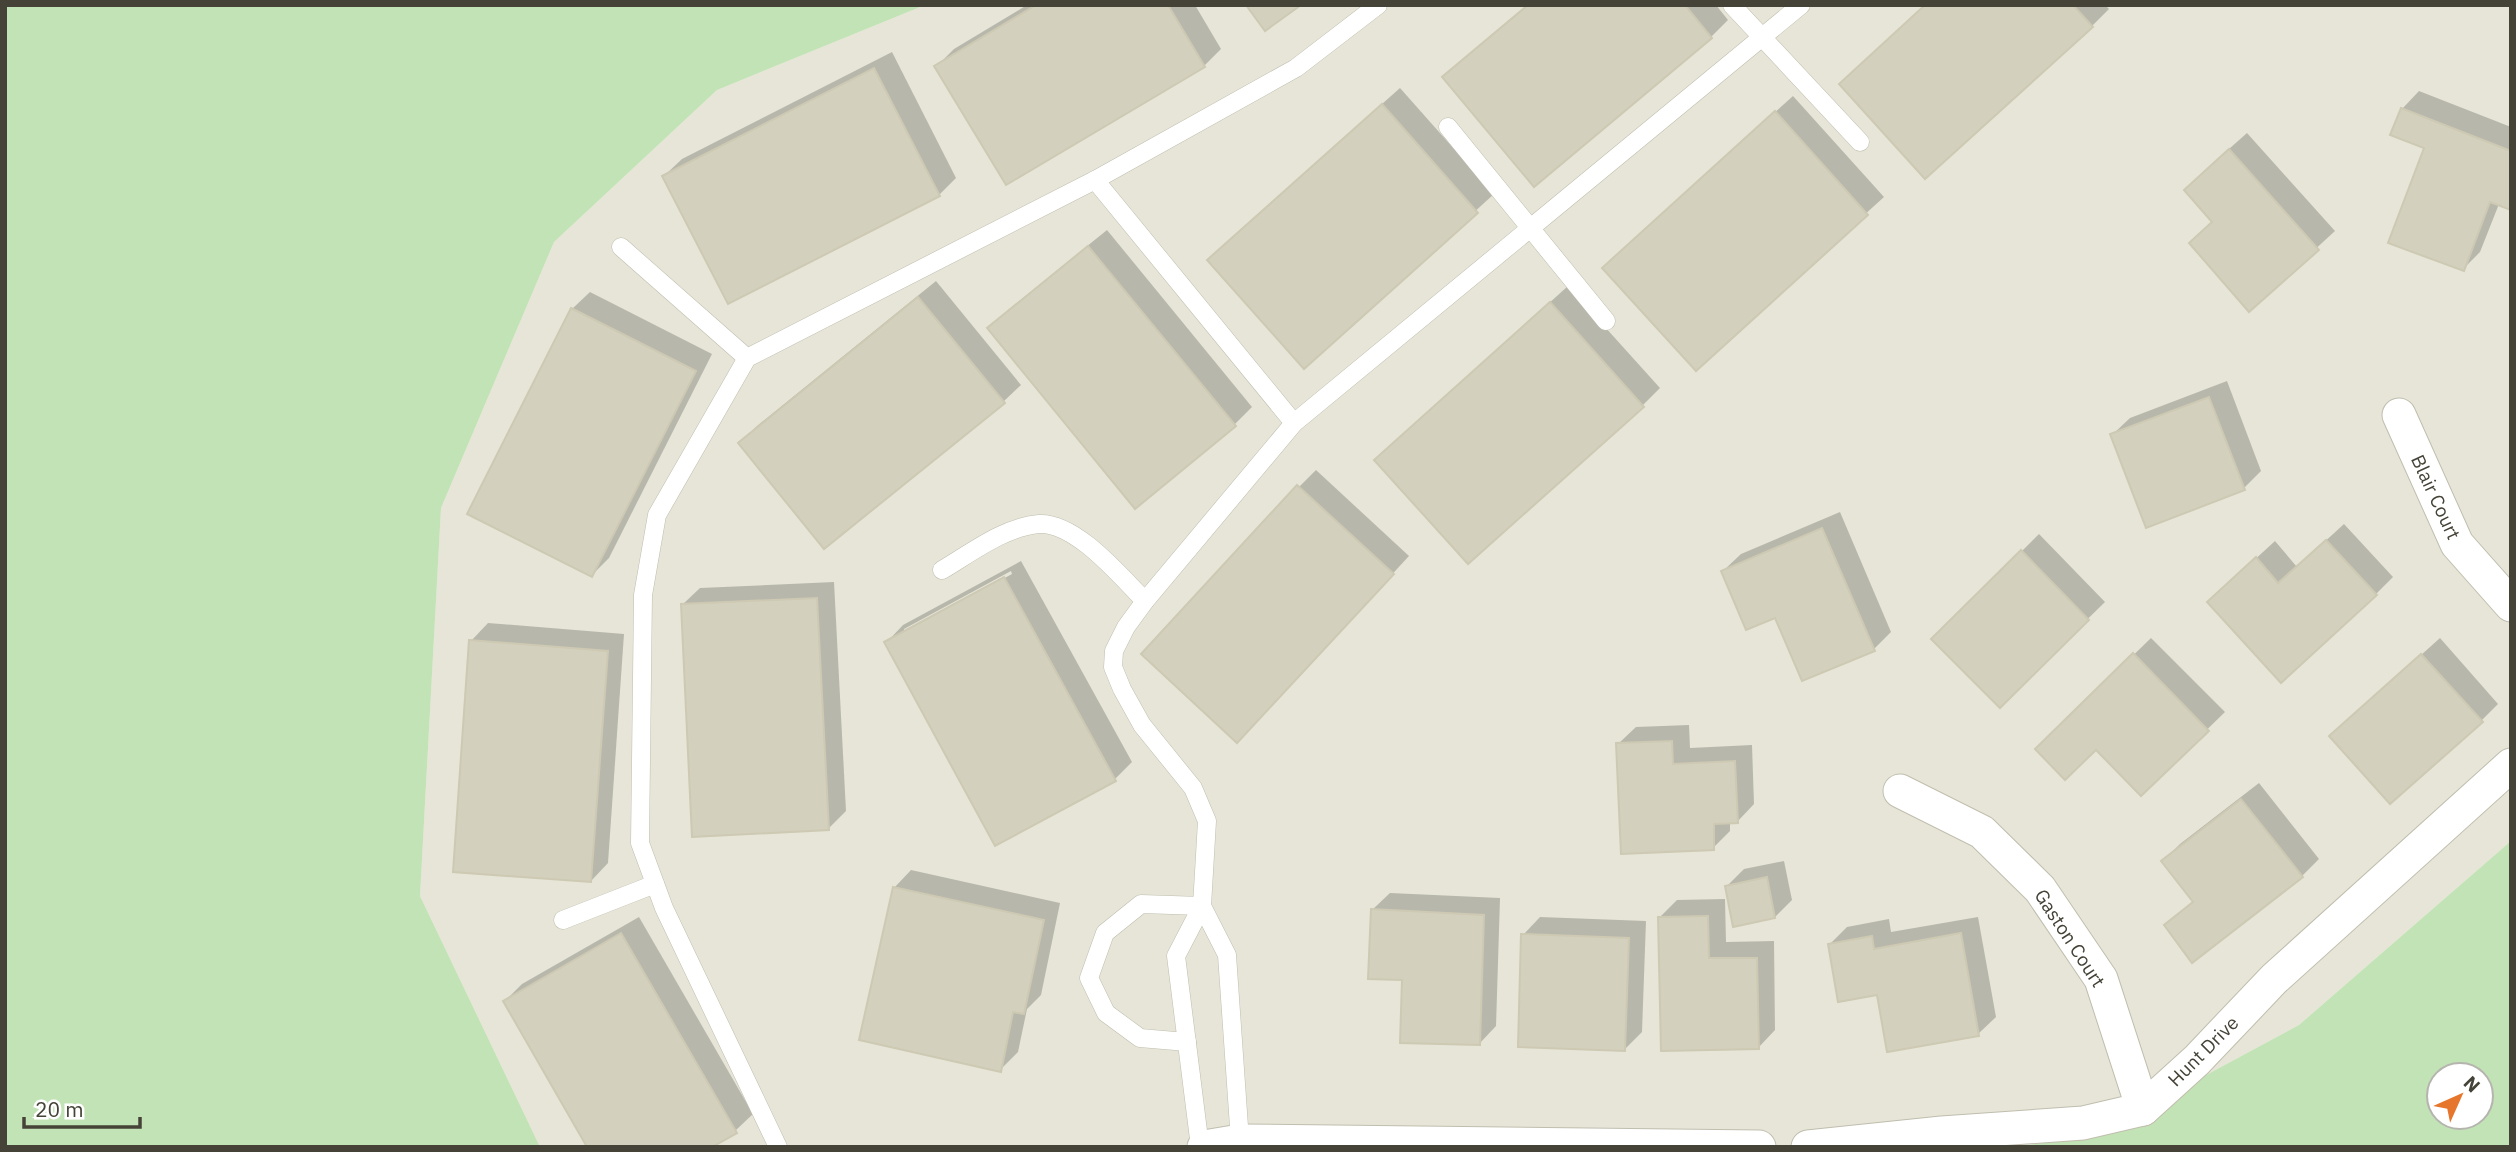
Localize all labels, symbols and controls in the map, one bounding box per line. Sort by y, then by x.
street label: Blair Court [2406,451,2466,543]
street label: Gaston Court [2029,885,2111,991]
street label: Hunt Drive [2163,1011,2243,1091]
north arrow [2425,1061,2495,1131]
text: N [2459,1071,2485,1097]
scale bar [24,1086,140,1130]
text: 20 m [35,1095,84,1123]

